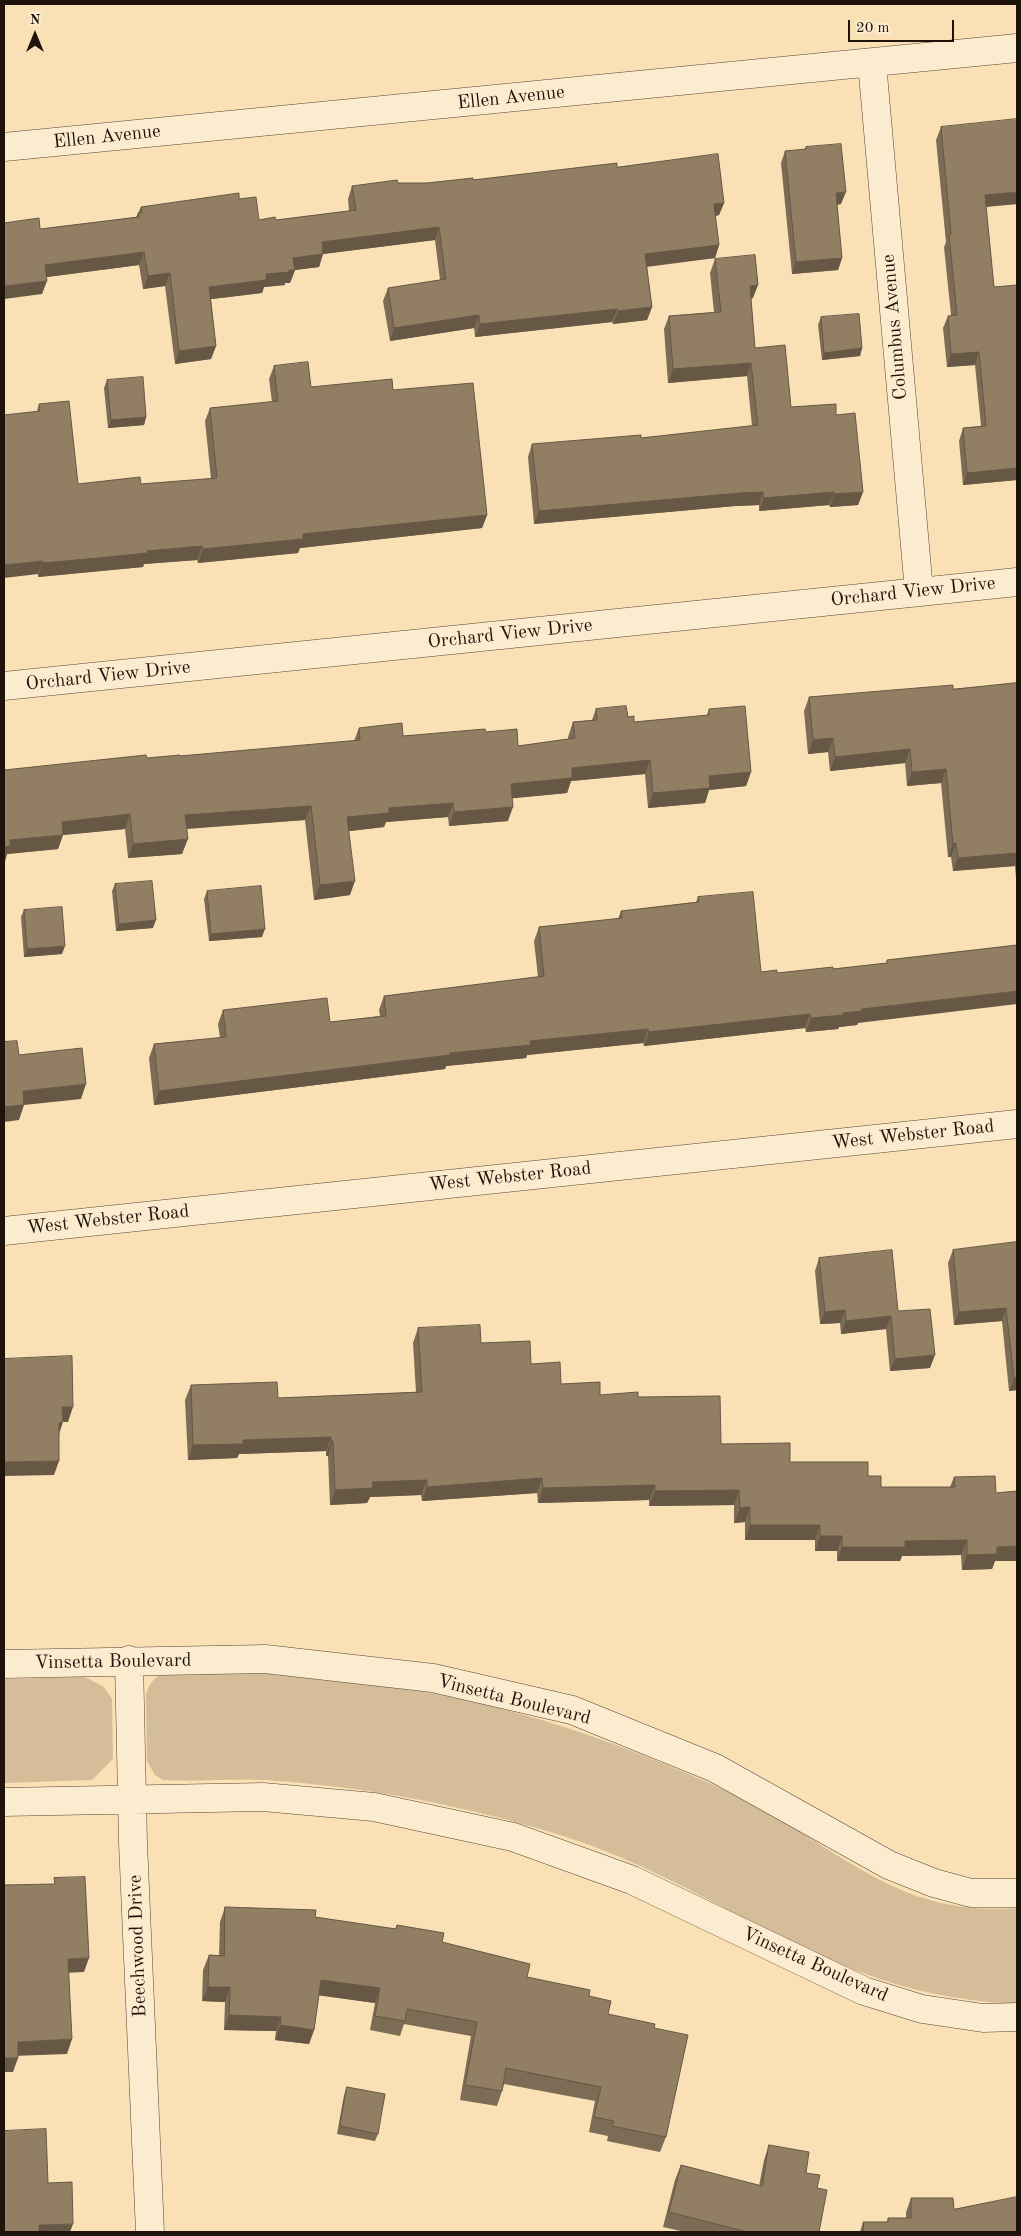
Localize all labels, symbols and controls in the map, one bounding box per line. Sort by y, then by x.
north arrow [10,10,60,60]
scale bar [851,10,957,42]
text: N [30,13,40,27]
text: 20 m [856,21,890,36]
street label: Ellen Avenue [456,81,566,115]
street label: Ellen Avenue [52,120,162,154]
street label: Columbus Avenue [877,253,913,401]
street label: Orchard View Drive [829,572,997,612]
street label: Orchard View Drive [426,614,594,654]
street label: Orchard View Drive [24,656,192,696]
street label: West Webster Road [831,1115,995,1155]
street label: West Webster Road [428,1157,592,1197]
street label: West Webster Road [26,1200,190,1240]
street label: Vinsetta Boulevard [34,1649,192,1675]
street label: Vinsetta Boulevard [435,1670,593,1730]
street label: Beechwood Drive [124,1874,152,2018]
street label: Vinsetta Boulevard [739,1923,891,2007]

